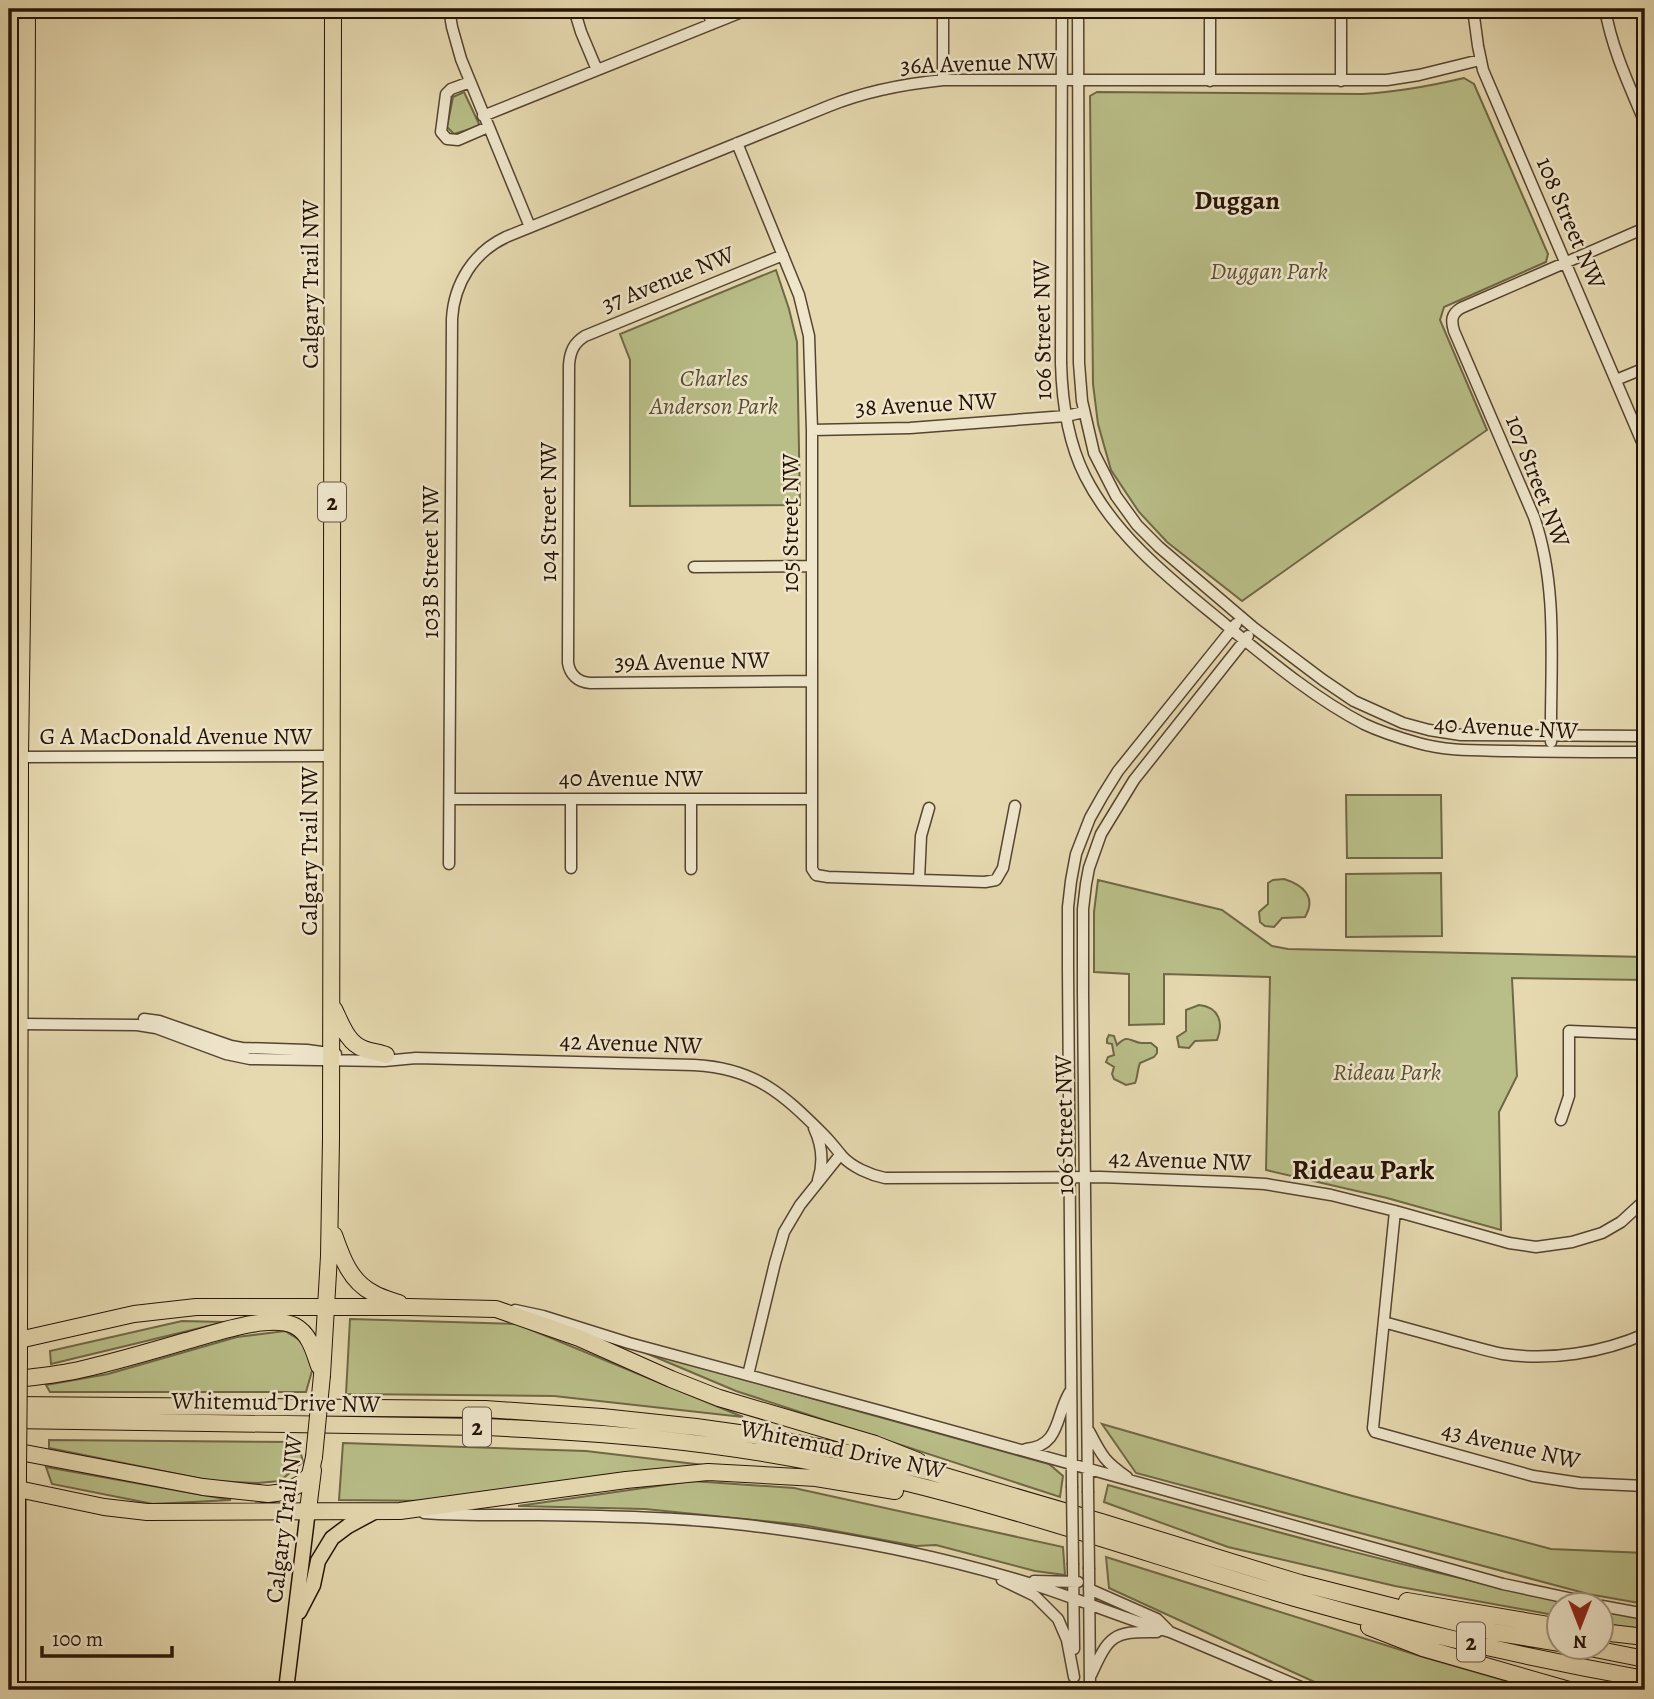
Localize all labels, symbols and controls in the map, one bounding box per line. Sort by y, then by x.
street label: 36A Avenue NW [900,44,1057,82]
street label: 108 Street NW [1529,152,1613,295]
district label: Duggan [1194,183,1280,218]
street label: Calgary Trail NW [294,199,326,369]
street label: 37 Avenue NW [597,238,740,320]
park label: Duggan Park [1210,255,1328,287]
street label: 106 Street NW [1025,259,1059,400]
park label: Charles Anderson Park [648,362,778,422]
street label: 38 Avenue NW [854,384,998,424]
street label: 107 Street NW [1498,410,1578,552]
street label: 104 Street NW [532,441,564,582]
street label: 105 Street NW [774,453,806,593]
road number: 2 [318,482,346,522]
street label: 103B Street NW [414,485,446,639]
street label: 39A Avenue NW [614,644,771,678]
street label: 40 Avenue NW [1433,707,1580,747]
street label: G A MacDonald Avenue NW [40,720,313,752]
street label: 40 Avenue NW [559,762,704,794]
street label: Calgary Trail NW [293,766,325,936]
street label: 42 Avenue NW [559,1025,704,1062]
street label: 106 Street NW [1047,1054,1081,1195]
park label: Rideau Park [1333,1056,1441,1088]
street label: 42 Avenue NW [1108,1142,1253,1179]
district label: Rideau Park [1292,1151,1435,1189]
street label: Whitemud Drive NW [170,1384,382,1420]
road number: 2 [463,1408,491,1446]
street label: Whitemud Drive NW [736,1411,949,1487]
street label: 43 Avenue NW [1438,1413,1584,1477]
street label: Calgary Trail NW [258,1432,310,1605]
north arrow [1546,1590,1616,1660]
scale bar [42,1615,172,1659]
road number: 2 [1457,1623,1485,1662]
text: 100 m [52,1625,103,1653]
text: N [1573,1629,1587,1655]

